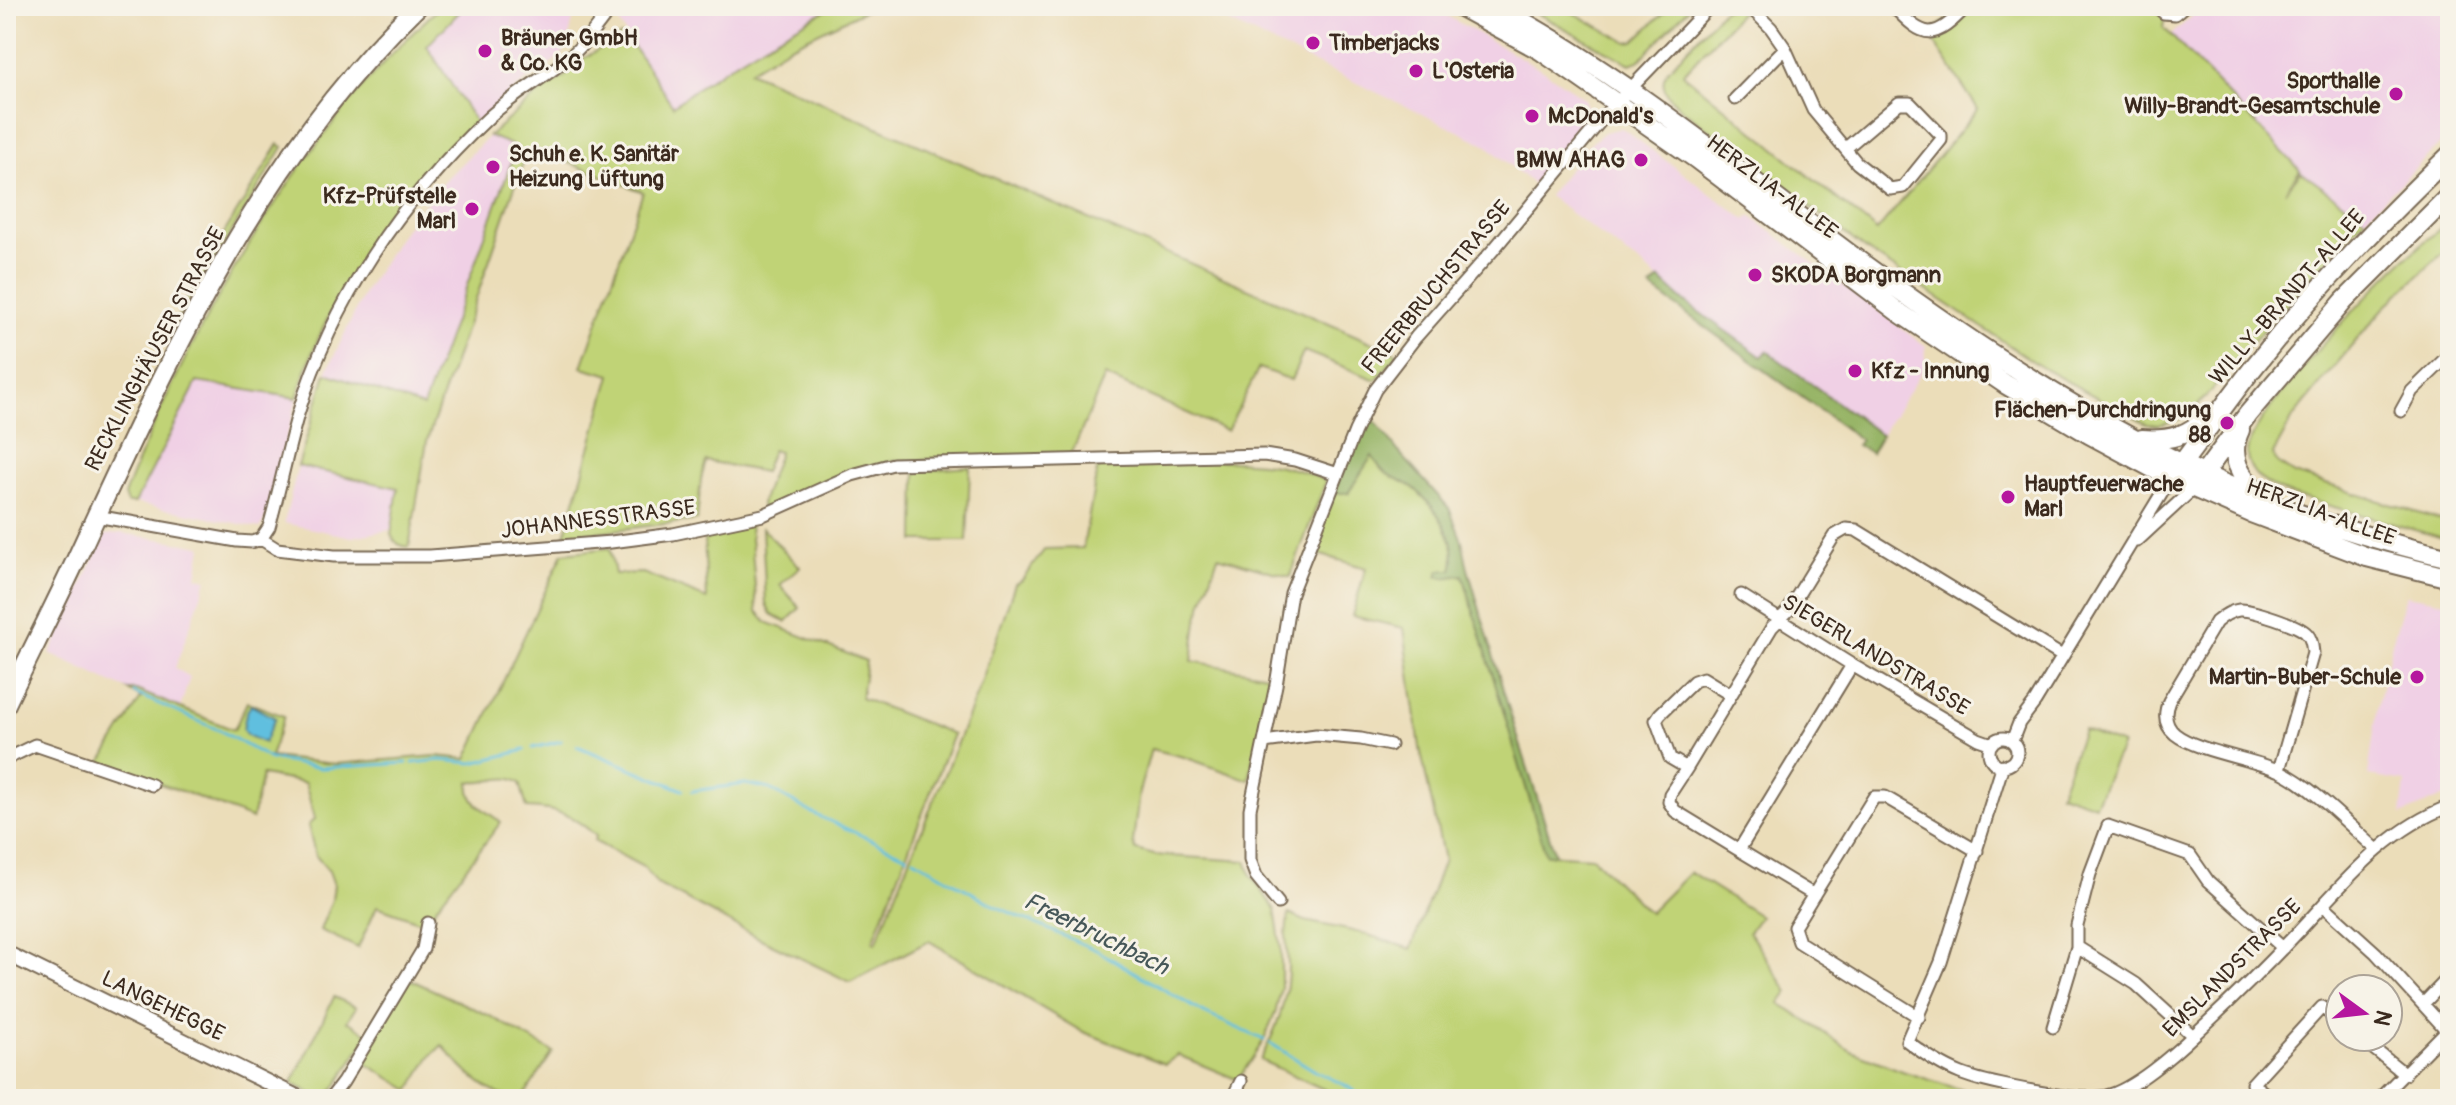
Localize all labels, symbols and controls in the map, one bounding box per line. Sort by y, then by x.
place label: Bräuner GmbH & Co. KG [501,24,638,77]
place label: Timberjacks [1328,29,1439,57]
marker: Timberjacks [1304,34,1322,52]
marker: Bräuner GmbH & Co. KG [476,42,494,60]
place label: L'Osteria [1432,57,1514,85]
marker: L'Osteria [1407,62,1425,80]
place label: Sporthalle Willy-Brandt-Gesamtschule [2124,67,2381,120]
marker: Sporthalle Willy-Brandt-Gesamtschule [2387,85,2405,103]
place label: McDonald's [1548,102,1653,130]
marker: McDonald's [1523,107,1541,125]
street label: HERZLIA-ALLEE [1701,128,1843,246]
place label: Schuh e. K. Sanitär Heizung Lüftung [509,140,680,193]
place label: BMW AHAG [1516,146,1625,174]
marker: BMW AHAG [1632,151,1650,169]
marker: Schuh e. K. Sanitär Heizung Lüftung [484,158,502,176]
place label: Kfz-Prüfstelle Marl [323,182,457,235]
street label: FREERBRUCHSTRASSE [1355,195,1517,379]
marker: Kfz-Prüfstelle Marl [463,200,481,218]
street label: WILLY-BRANDT-ALLEE [2203,203,2371,391]
street label: RECKLINGHÄUSER STRASSE [79,222,231,476]
place label: SKODA Borgmann [1771,261,1941,289]
marker: SKODA Borgmann [1746,266,1764,284]
place label: Kfz - Innung [1871,357,1989,385]
marker: Kfz - Innung [1846,362,1864,380]
place label: Flächen-Durchdringung 88 [1994,396,2211,449]
marker: Flächen-Durchdringung 88 [2218,414,2236,432]
place label: Hauptfeuerwache Marl [2024,470,2185,523]
street label: HERZLIA-ALLEE [2242,472,2400,552]
marker: Hauptfeuerwache Marl [1999,488,2017,506]
street label: JOHANNESSTRASSE [499,493,697,545]
street label: SIEGERLANDSTRASSE [1777,588,1975,722]
place label: Martin-Buber-Schule [2209,663,2402,691]
marker: Martin-Buber-Schule [2408,668,2426,686]
water label: Freerbruchbach [1019,887,1174,982]
street label: EMSLANDSTRASSE [2157,893,2307,1043]
street label: LANGEHEGGE [97,964,229,1048]
north arrow [2324,973,2404,1053]
text: N [2367,1007,2398,1029]

